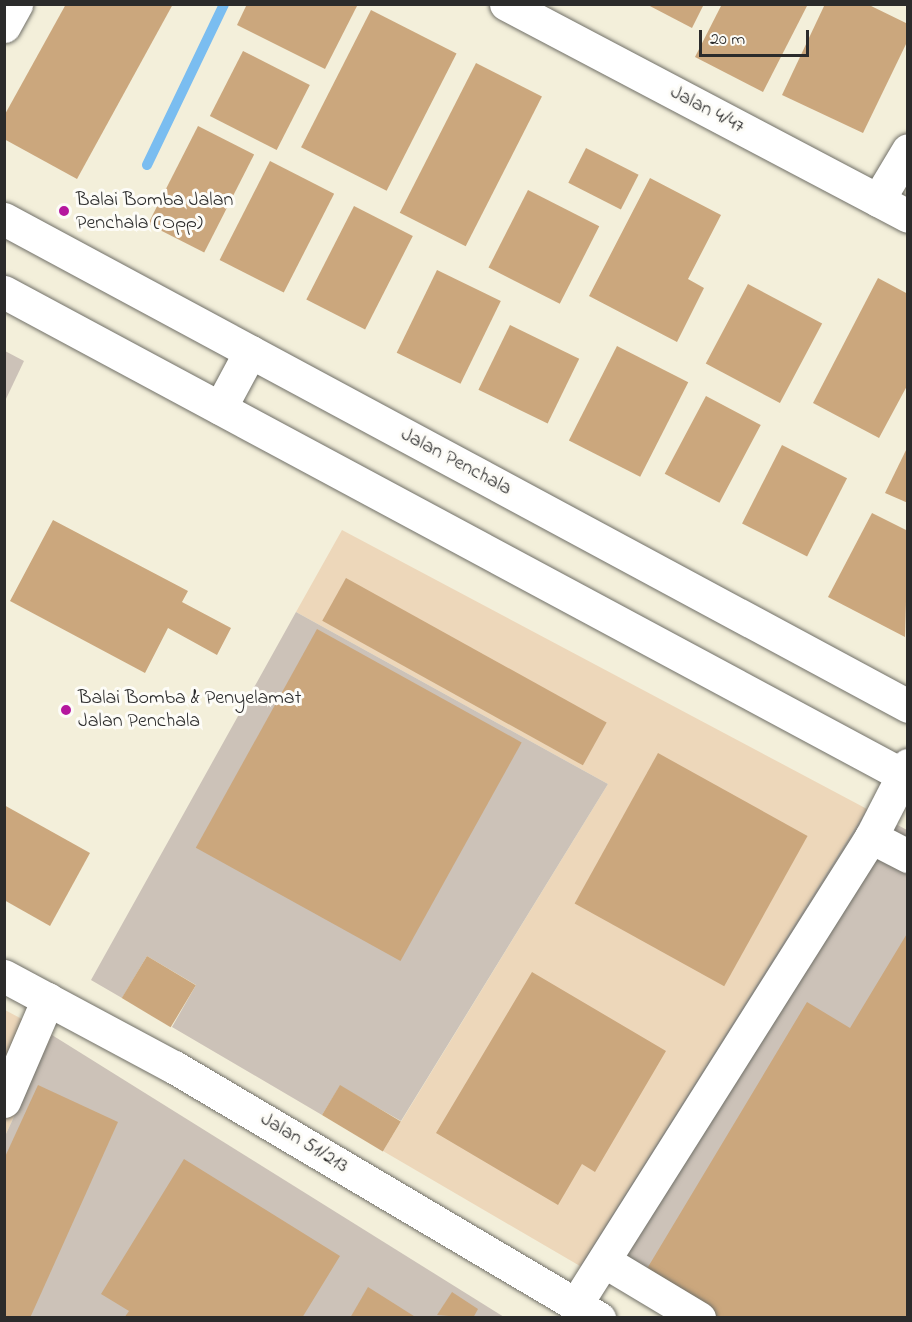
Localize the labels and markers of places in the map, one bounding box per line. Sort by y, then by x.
place label: Balai Bomba Jalan Penchala (Opp) [76,188,233,235]
marker: Balai Bomba Jalan Penchala (Opp) [57,204,71,218]
place label: Balai Bomba & Penyelamat Jalan Penchala [78,686,301,733]
marker: Balai Bomba & Penyelamat Jalan Penchala [59,703,73,717]

